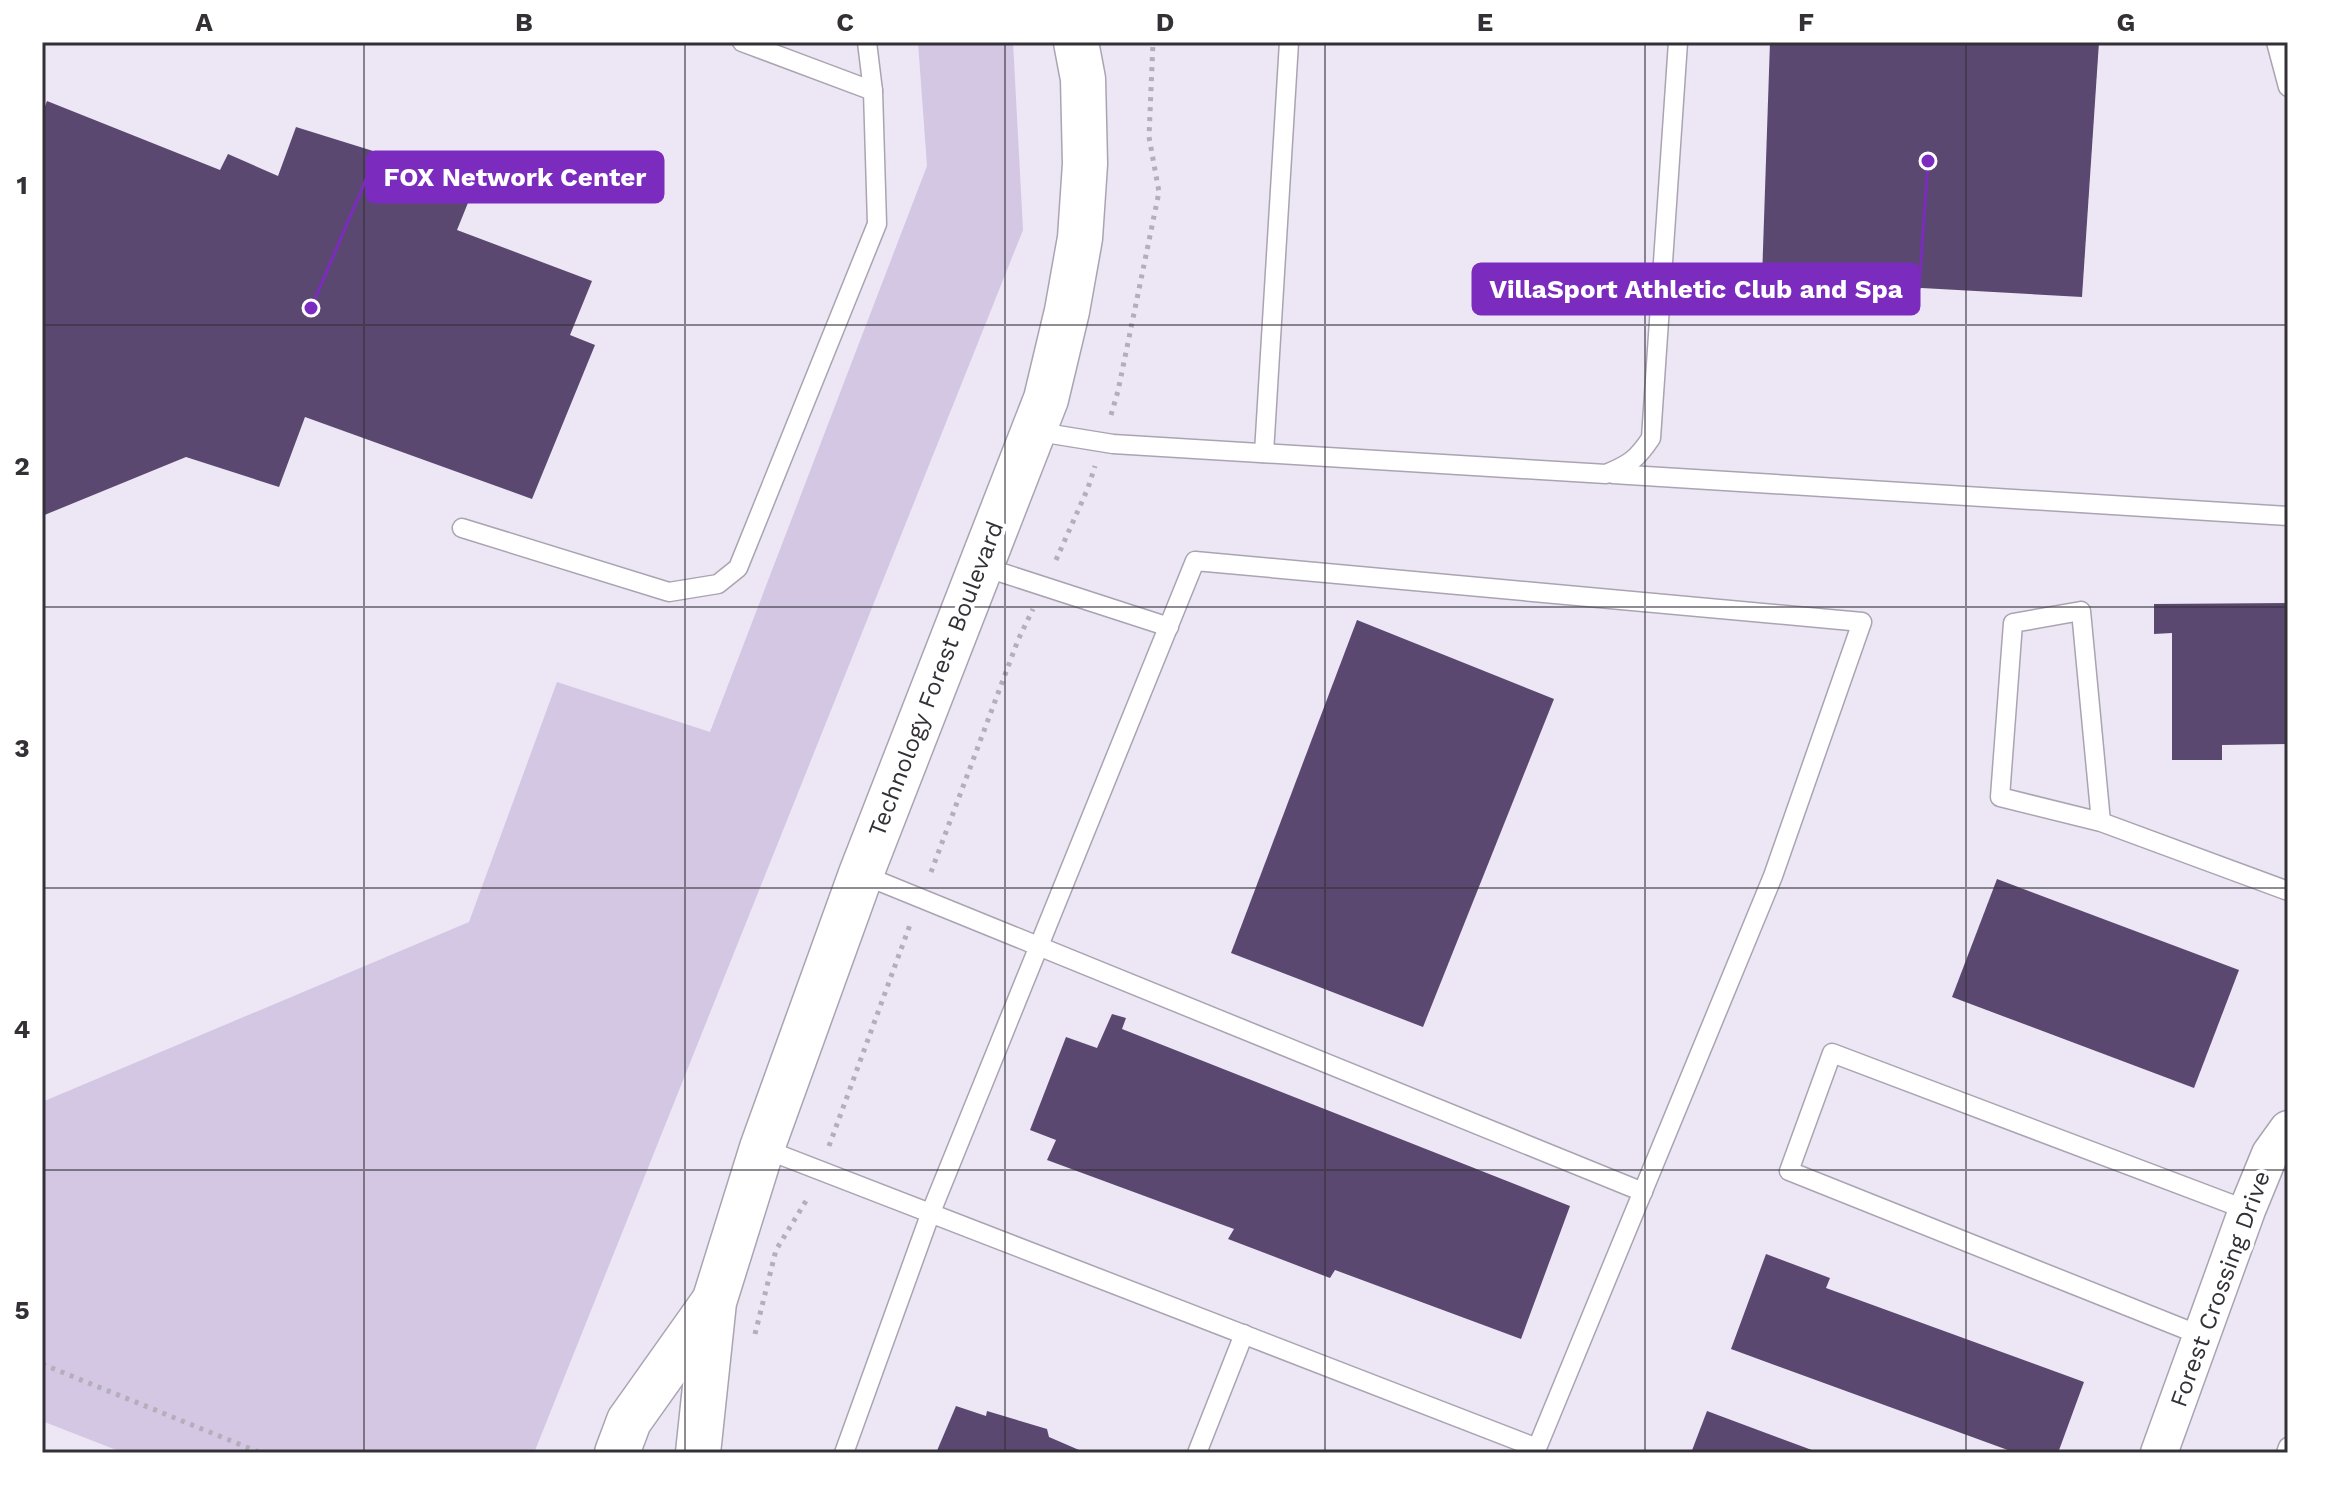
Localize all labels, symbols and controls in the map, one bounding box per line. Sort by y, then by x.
text: A [195,7,213,37]
text: B [515,7,533,37]
text: C [836,7,854,37]
text: D [1156,7,1174,37]
text: E [1477,7,1493,37]
text: F [1798,7,1814,37]
text: G [2117,7,2135,37]
callout: FOX Network Center [367,152,663,202]
text: FOX Network Center [383,162,647,192]
text: 1 [16,170,28,200]
callout: VillaSport Athletic Club and Spa [1473,264,1919,314]
text: VillaSport Athletic Club and Spa [1489,274,1903,304]
text: 2 [14,451,30,481]
street label: Technology Forest Boulevard [863,517,1009,841]
text: 3 [14,733,30,763]
text: 4 [14,1014,31,1044]
street label: Forest Crossing Drive [2164,1167,2276,1411]
text: 5 [14,1295,30,1325]

